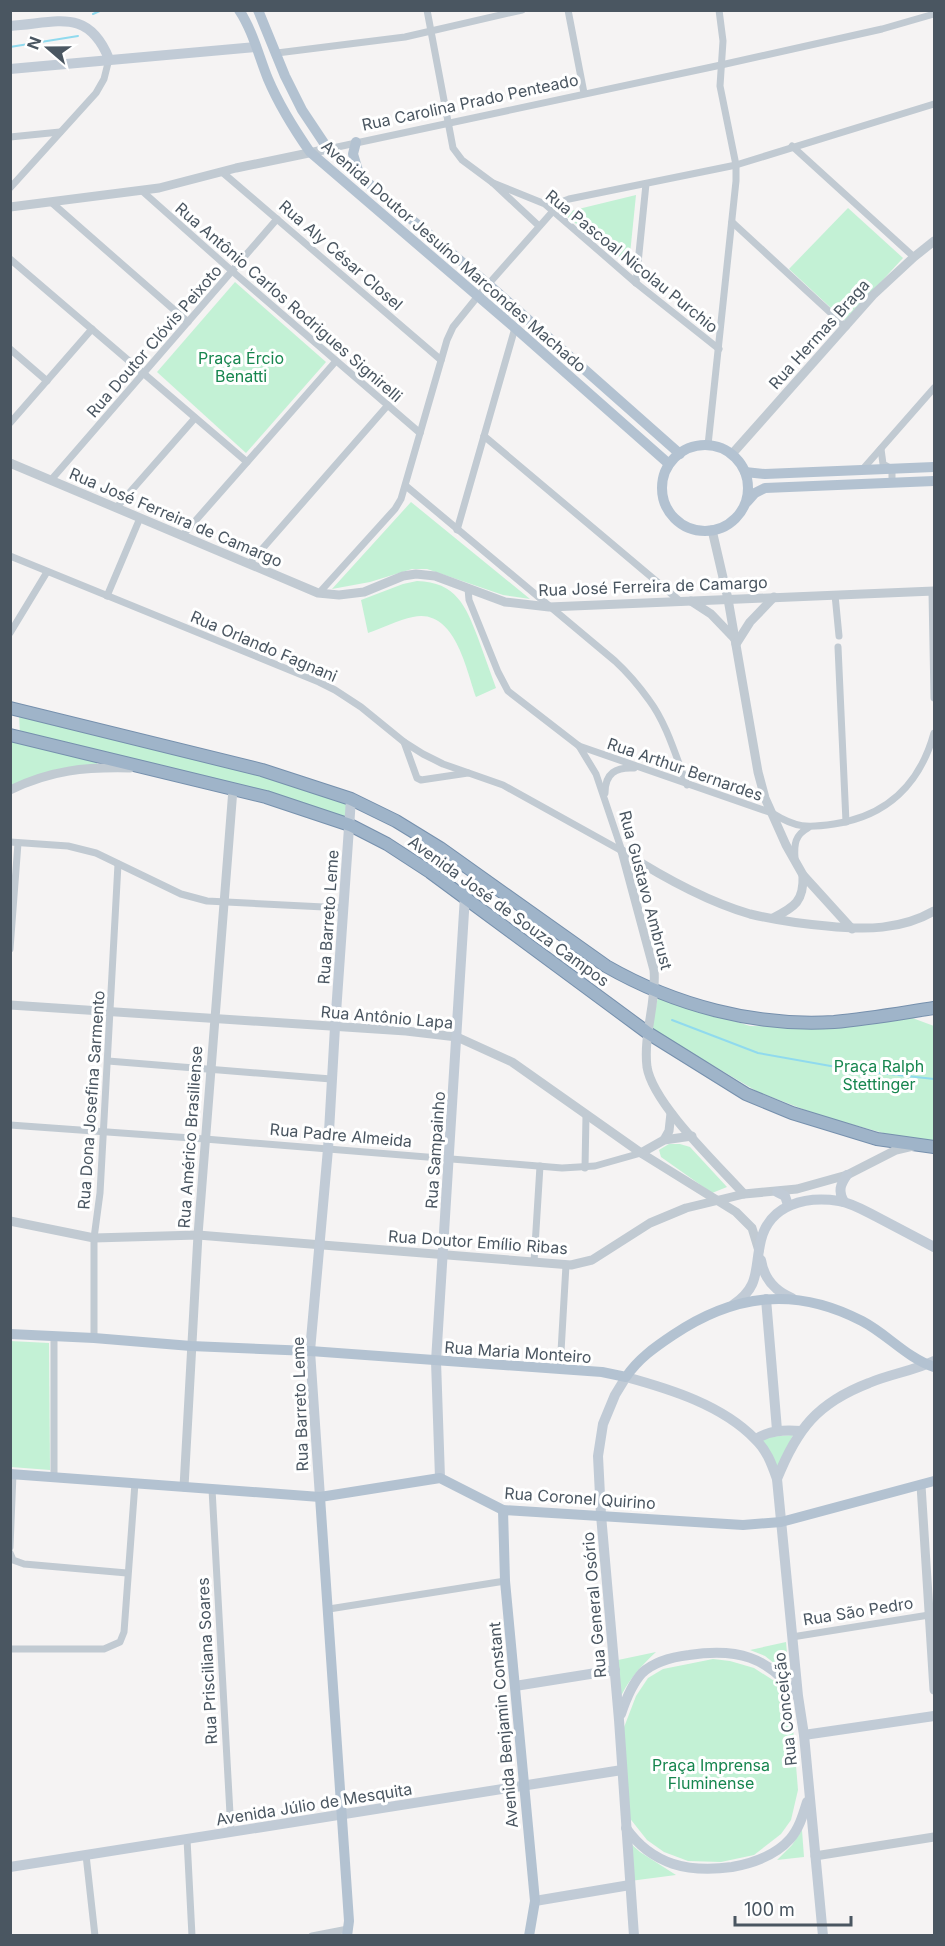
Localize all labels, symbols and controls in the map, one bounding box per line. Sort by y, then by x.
north arrow [18,18,78,78]
text: N [22,34,45,52]
street label: Rua Carolina Prado Penteado [360,69,580,135]
street label: Avenida Doutor Jesuíno Marcondes Machado [318,136,590,376]
street label: Rua Pascoal Nicolau Purchio [542,185,722,337]
street label: Rua Aly César Closel [275,196,407,314]
street label: Rua Antônio Carlos Rodrigues Signirelli [171,198,407,406]
street label: Rua Doutor Clóvis Peixoto [82,261,226,421]
street label: Rua Hermas Braga [764,275,874,393]
park label: Praça Ércio Benatti [198,348,284,386]
street label: Rua José Ferreira de Camargo [66,463,286,571]
street label: Rua José Ferreira de Camargo [538,572,768,600]
street label: Rua Orlando Fagnani [188,606,340,686]
street label: Rua Arthur Bernardes [605,733,765,805]
street label: Rua Gustavo Ambrust [615,808,677,972]
street label: Avenida José de Souza Campos [405,831,613,991]
street label: Rua Barreto Leme [313,849,343,985]
street label: Rua Dona Josefina Sarmento [73,990,109,1210]
street label: Rua Antônio Lapa [320,1001,454,1033]
street label: Rua Américo Brasiliense [174,1045,206,1229]
park label: Praça Ralph Stettinger [834,1056,924,1094]
street label: Rua Sampainho [421,1091,449,1209]
street label: Rua Padre Almeida [269,1119,413,1151]
street label: Rua Doutor Emílio Ribas [388,1226,568,1258]
street label: Rua Barreto Leme [288,1336,312,1472]
street label: Rua Maria Monteiro [444,1337,592,1367]
street label: Rua Coronel Quirino [504,1483,656,1513]
street label: Rua General Osório [578,1531,610,1679]
street label: Rua Prisciliana Soares [193,1577,221,1745]
street label: Rua São Pedro [802,1592,914,1630]
street label: Avenida Benjamin Constant [484,1621,522,1829]
street label: Rua Conceição [769,1651,801,1767]
park label: Praça Imprensa Fluminense [652,1755,770,1793]
street label: Avenida Júlio de Mesquita [215,1779,413,1829]
scale bar [735,1889,850,1927]
text: 100 m [744,1899,795,1920]

